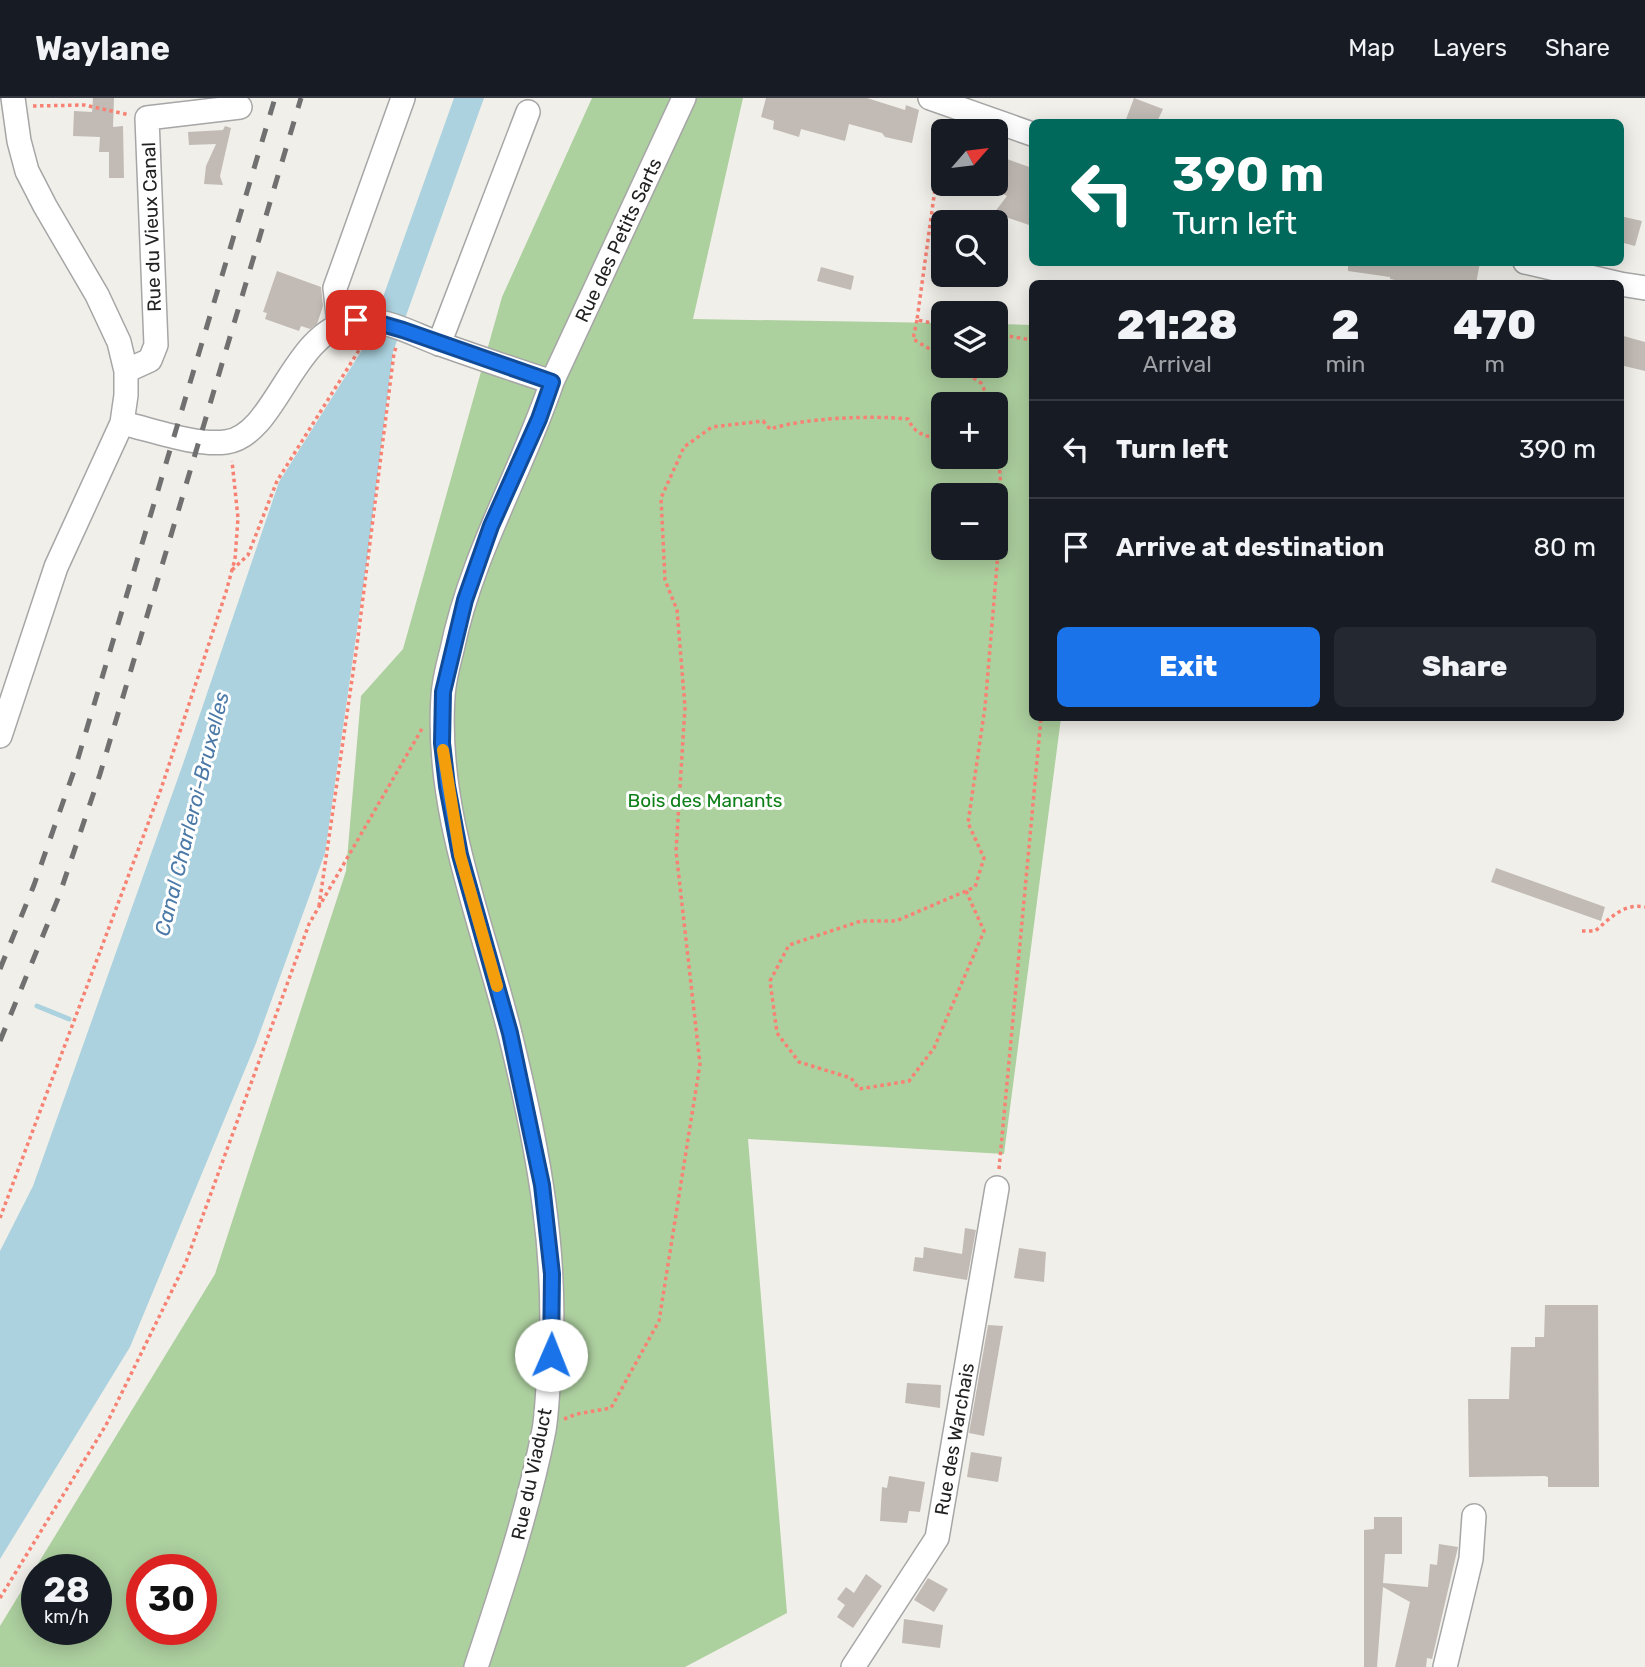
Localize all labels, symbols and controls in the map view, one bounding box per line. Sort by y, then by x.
text: Waylane [35,29,170,68]
text: Map [1348,34,1395,62]
text: Layers [1433,34,1507,62]
text: Share [1545,34,1610,62]
north arrow [931,119,1008,196]
map controls [931,119,1008,560]
street label: Rue du Vieux Canal [137,142,166,312]
text: 390 m [1172,145,1324,203]
icon: left [1057,147,1148,238]
street label: Rue des Petits Sarts [570,154,667,326]
text: Turn left [1172,204,1297,242]
button: search [931,210,1008,287]
pin [326,290,386,350]
text: 21:28 [1117,300,1238,350]
text: 2 [1331,300,1360,350]
text: 470 [1453,300,1536,350]
icon: arrive [337,301,375,339]
button: layers [931,301,1008,378]
text: Arrival [1143,350,1212,378]
text: min [1325,350,1365,378]
text: m [1484,350,1505,378]
button: + [931,392,1008,469]
icon: left [1057,430,1095,468]
text: Turn left [1116,434,1228,465]
text: 390 m [1519,434,1596,465]
button: − [931,483,1008,560]
icon: arrive [1057,528,1095,566]
text: Arrive at destination [1116,532,1384,563]
text: 80 m [1533,532,1596,563]
button: Exit [1057,627,1320,707]
button: Share [1334,627,1596,707]
water label: Canal Charleroi-Bruxelles [149,689,234,939]
park label: Bois des Manants [628,789,782,812]
position arrow [514,1318,588,1392]
street label: Rue des Warchais [930,1361,979,1517]
street label: Rue du Viaduct [506,1406,557,1542]
speed limit sign: 30 [126,1554,217,1645]
text: 28 [43,1569,90,1611]
text: km/h [44,1606,89,1628]

